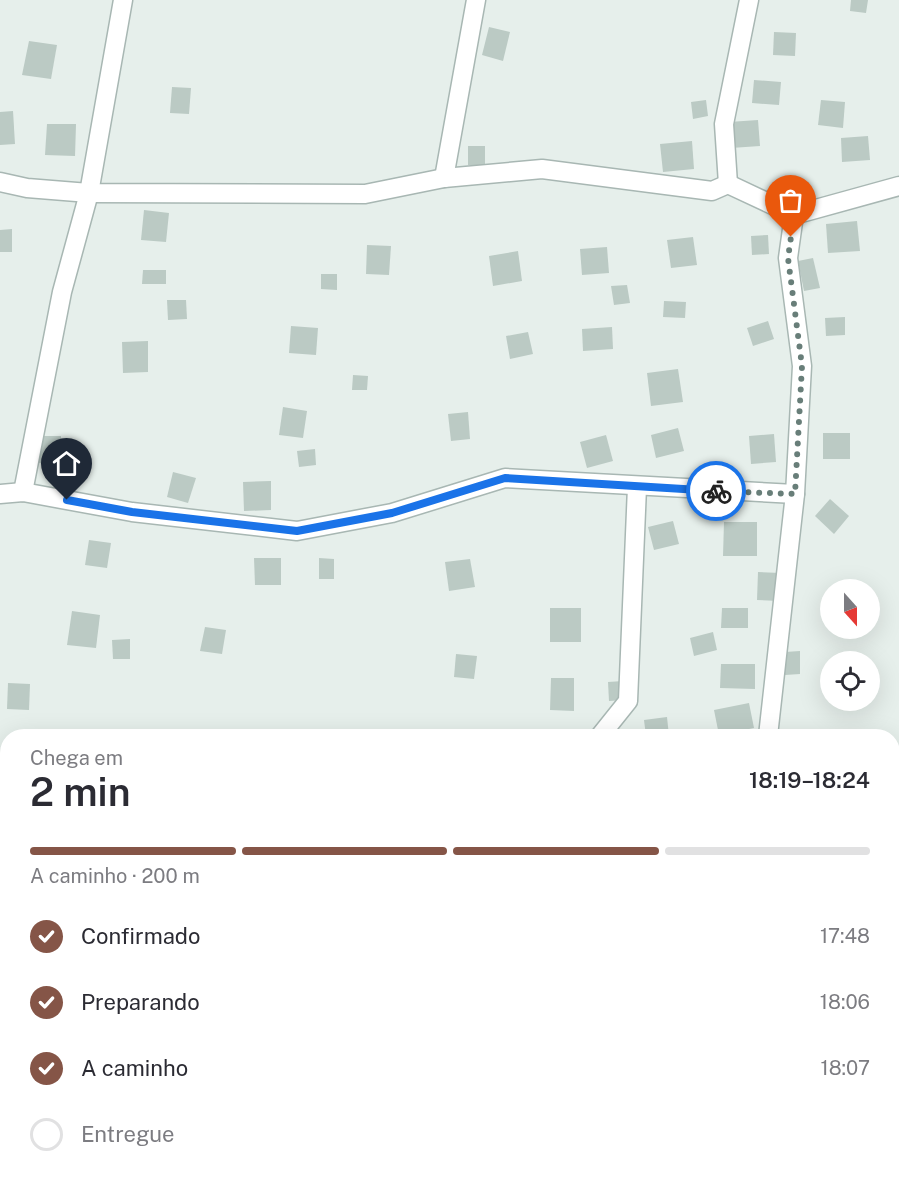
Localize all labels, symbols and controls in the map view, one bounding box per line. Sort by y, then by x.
pin [765,175,816,237]
icon: bag [774,184,807,217]
pin [41,438,92,500]
icon: home [50,447,83,480]
courier [686,461,746,521]
icon: bike [700,475,733,508]
north arrow [820,579,880,639]
map controls [820,579,880,711]
button: locate [820,651,880,711]
text: Chega em [30,746,123,770]
text: 18:19–18:24 [749,767,870,793]
text: 2 min [30,769,131,815]
text: A caminho · 200 m [30,864,200,888]
icon: check [30,920,63,953]
text: Confirmado [81,923,200,949]
text: 17:48 [820,924,870,948]
icon: check [30,986,63,1019]
text: Preparando [81,989,200,1015]
text: 18:06 [820,990,870,1014]
icon: check [30,1052,63,1085]
text: A caminho [81,1055,188,1081]
text: 18:07 [821,1056,870,1080]
text: Entregue [81,1121,175,1147]

